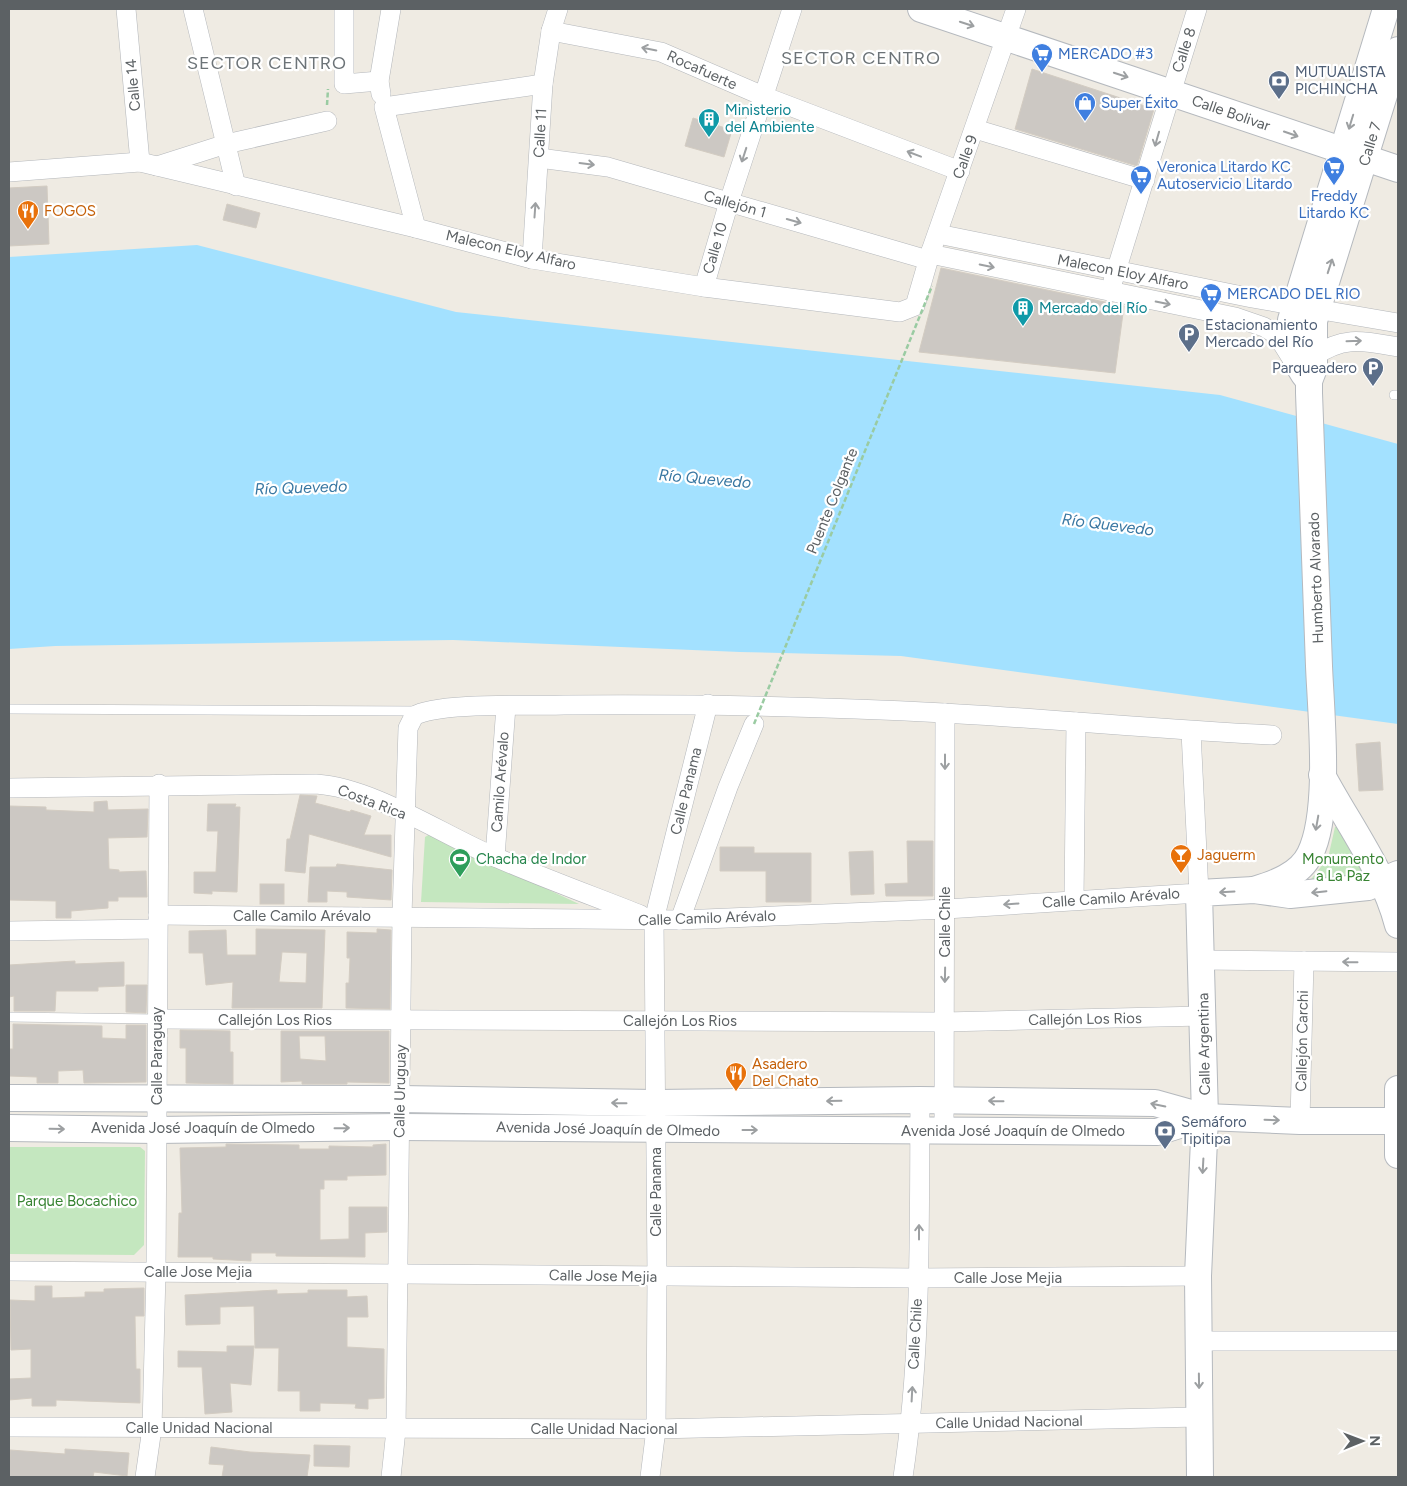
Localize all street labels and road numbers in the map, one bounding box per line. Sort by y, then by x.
street label: Calle 8 [1168,25,1200,75]
street label: Rocafuerte [664,47,740,93]
street label: Calle 14 [122,58,144,112]
street label: Calle Bolivar [1189,91,1273,135]
street label: Calle 11 [530,108,550,158]
street label: Calle 7 [1355,120,1385,168]
street label: Calle 9 [949,133,981,181]
street label: Callejón 1 [702,186,768,222]
street label: Calle 10 [699,220,731,276]
street label: Malecon Eloy Alfaro [444,226,578,274]
street label: Malecon Eloy Alfaro [1056,250,1190,294]
street label: Puente Colgante [803,445,861,557]
street label: Humberto Alvarado [1305,512,1327,644]
street label: Camilo Arévalo [488,731,513,833]
street label: Calle Panama [666,745,706,837]
street label: Costa Rica [335,781,409,823]
street label: Calle Camilo Arévalo [1042,884,1181,912]
street label: Calle Chile [936,886,954,958]
street label: Calle Camilo Arévalo [233,907,371,925]
street label: Calle Camilo Arévalo [638,907,777,929]
street label: Callejón Carchi [1292,990,1312,1092]
street label: Calle Argentina [1194,992,1214,1096]
street label: Calle Paraguay [148,1007,166,1105]
street label: Callejón Los Rios [1028,1009,1142,1029]
street label: Callejón Los Rios [218,1011,332,1029]
street label: Callejón Los Rios [623,1012,737,1030]
street label: Calle Uruguay [390,1044,410,1138]
street label: Avenida José Joaquín de Olmedo [496,1118,720,1140]
street label: Avenida José Joaquín de Olmedo [91,1119,315,1137]
street label: Avenida José Joaquín de Olmedo [901,1122,1125,1140]
street label: Calle Panama [647,1147,665,1237]
street label: Calle Jose Mejia [144,1263,252,1281]
street label: Calle Jose Mejia [549,1266,657,1286]
street label: Calle Jose Mejia [954,1269,1062,1287]
street label: Calle Chile [904,1298,926,1370]
street label: Calle Unidad Nacional [935,1412,1083,1432]
street label: Calle Unidad Nacional [125,1419,273,1437]
street label: Calle Unidad Nacional [530,1420,678,1438]

